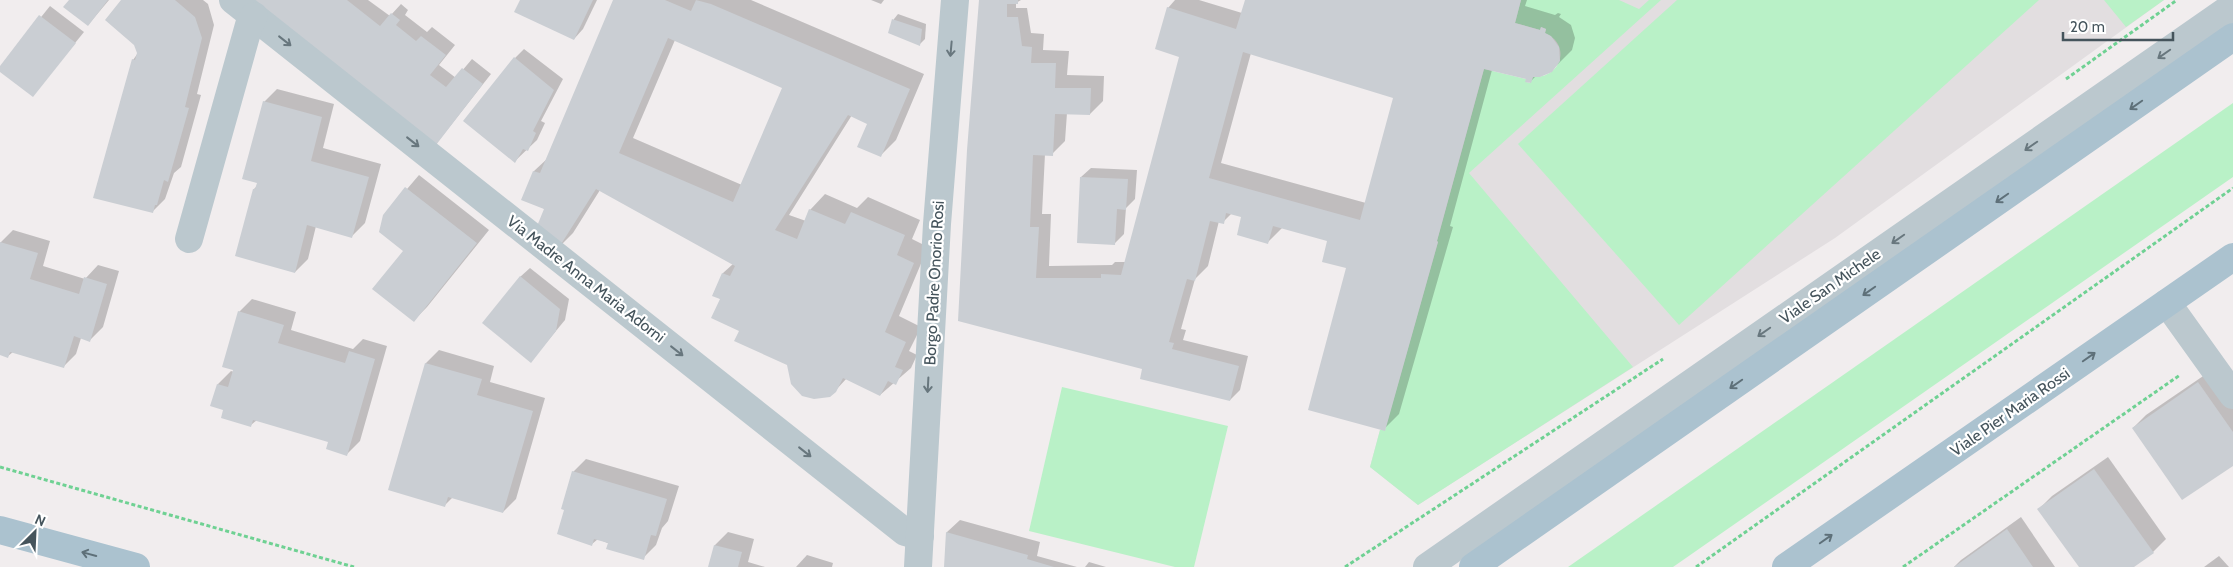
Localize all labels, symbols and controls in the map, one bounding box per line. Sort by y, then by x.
scale bar [2063,10,2173,42]
text: 20 m [2070,18,2105,36]
one-way arrow [278,36,292,46]
one-way arrow [946,40,955,56]
one-way arrow [2157,49,2171,59]
one-way arrow [2129,100,2143,110]
one-way arrow [406,136,419,147]
one-way arrow [2024,141,2038,151]
one-way arrow [1995,193,2009,203]
street label: Borgo Padre Onorio Rosi [920,200,948,366]
street label: Via Madre Anna Maria Adorni [503,211,669,347]
one-way arrow [1891,234,1905,244]
street label: Viale San Michele [1776,244,1884,328]
one-way arrow [1862,286,1876,296]
one-way arrow [1757,327,1771,337]
one-way arrow [670,346,683,357]
one-way arrow [2082,352,2096,362]
street label: Viale Pier Maria Rossi [1947,364,2073,460]
one-way arrow [923,377,932,393]
one-way arrow [1729,379,1743,389]
one-way arrow [798,447,811,458]
north arrow [10,507,60,557]
text: N [32,510,48,530]
one-way arrow [1819,534,1833,544]
one-way arrow [81,549,97,558]

